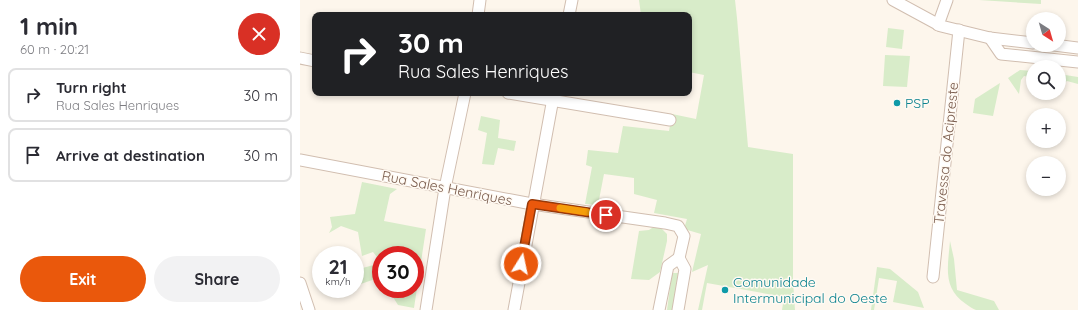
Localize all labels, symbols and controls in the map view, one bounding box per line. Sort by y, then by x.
text: 1 min [20,11,78,41]
north arrow [1026,12,1066,52]
map controls [1026,12,1066,196]
button: close [238,13,280,55]
text: 30 m [398,25,464,60]
icon: right [332,28,384,80]
text: 60 m · 20:21 [20,41,89,57]
text: Rua Sales Henriques [398,60,569,83]
button: search [1026,60,1066,100]
text: Turn right [56,78,127,97]
street label: Travessa do Acipreste [930,81,962,225]
icon: right [22,84,44,106]
text: 30 m [243,86,278,105]
place label: PSP [905,94,930,112]
text: Rua Sales Henriques [56,97,179,113]
marker: PSP [892,98,902,108]
button: + [1026,108,1066,148]
icon: arrive [22,144,44,166]
text: Arrive at destination [56,146,205,165]
text: 30 m [243,146,278,165]
button: − [1026,156,1066,196]
street label: Rua Sales Henriques [380,167,514,209]
pin [589,198,623,232]
icon: arrive [595,204,617,226]
position arrow [500,243,542,285]
speed limit sign: 30 [372,246,424,298]
text: 21 [328,254,348,279]
button: Exit [20,256,146,302]
button: Share [154,256,280,302]
place label: Comunidade Intermunicipal do Oeste [733,273,887,307]
text: km/h [325,275,351,288]
marker: Comunidade Intermunicipal do Oeste [720,285,730,295]

